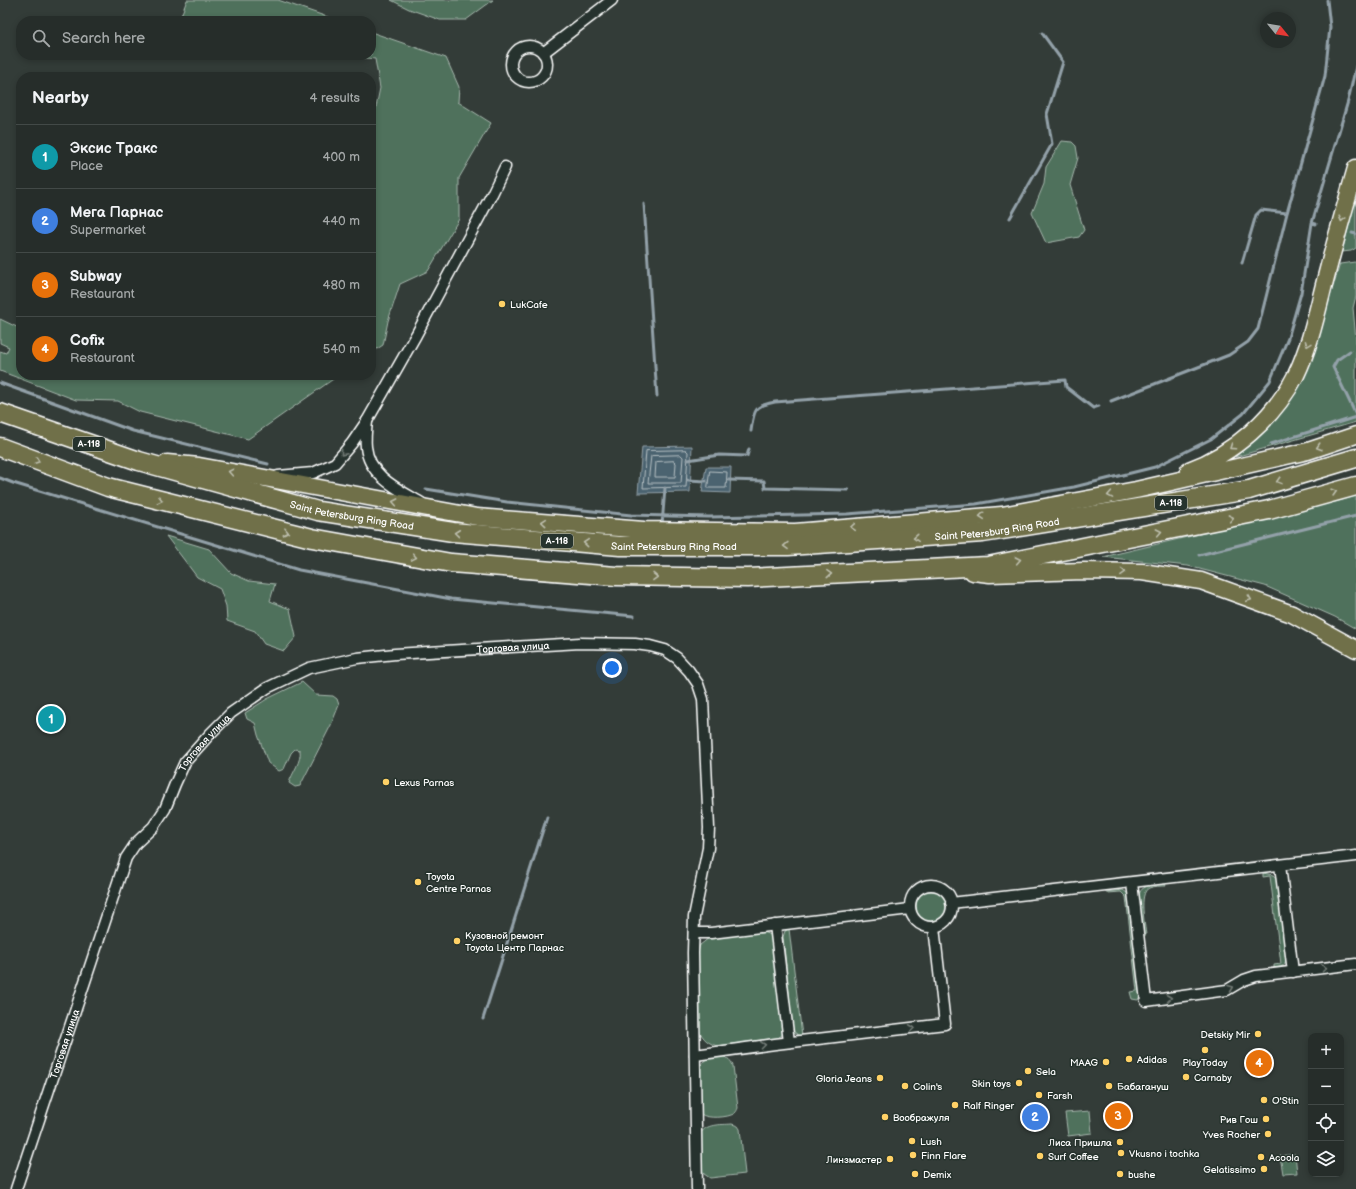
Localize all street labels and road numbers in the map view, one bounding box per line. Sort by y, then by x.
road number: А-118 [73,437,105,451]
road number: А-118 [1155,496,1187,510]
street label: Saint Petersburg Ring Road [289,498,415,533]
street label: Saint Petersburg Ring Road [934,516,1061,543]
road number: А-118 [541,534,573,548]
street label: Saint Petersburg Ring Road [611,540,737,553]
street label: Торговая улица [476,640,550,656]
street label: Торговая улица [177,712,233,773]
street label: Торговая улица [48,1008,82,1081]

